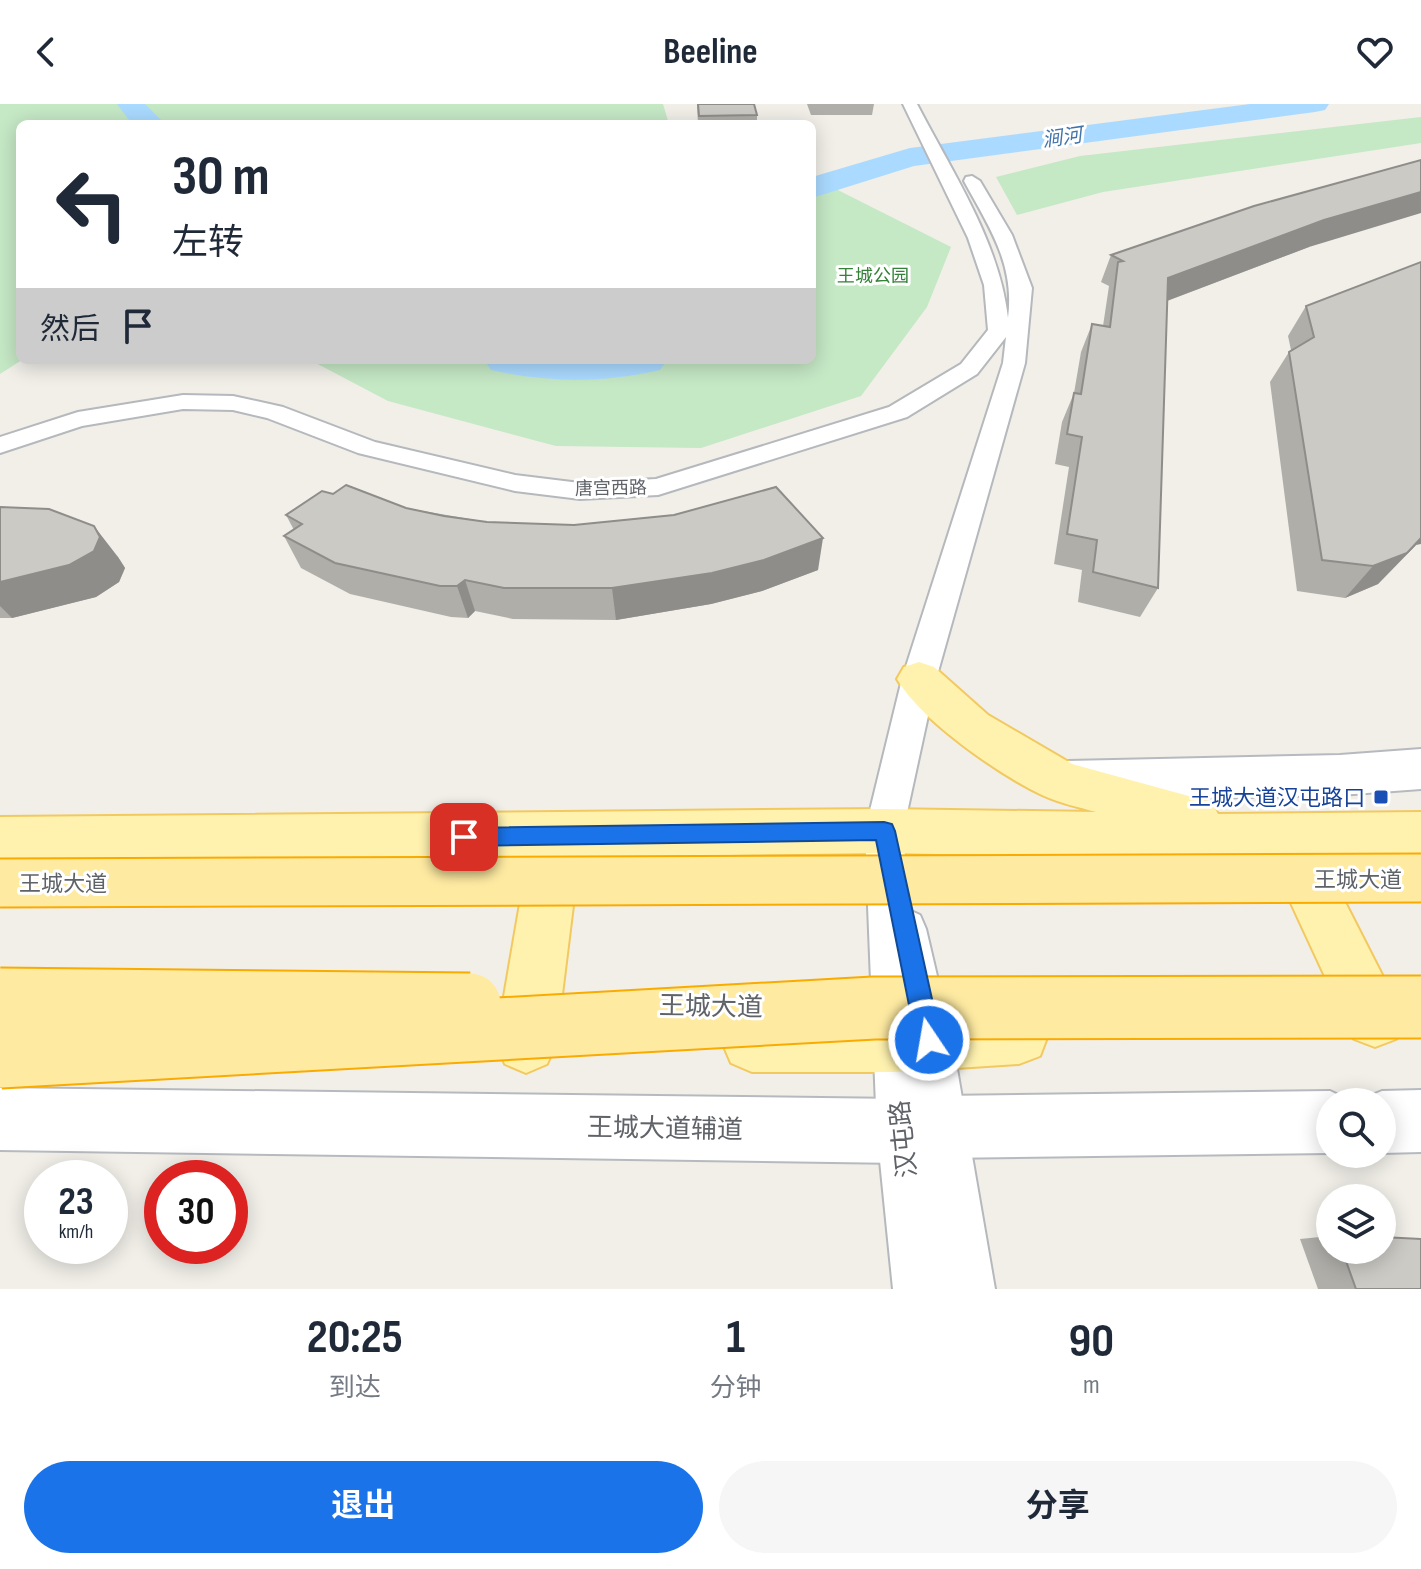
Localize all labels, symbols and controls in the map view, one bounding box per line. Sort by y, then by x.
icon: back [24,30,68,74]
icon: heart [1353,30,1397,74]
text: Beeline [663,31,758,74]
water label: 涧河 [1041,123,1088,153]
text: 30 m [172,144,270,211]
icon: left [40,152,144,256]
text: 左转 [172,222,244,265]
park label: 王城公园 [837,266,909,287]
icon: arrive [116,304,160,348]
text: 然后 [40,312,100,348]
street label: 唐宫西路 [575,477,647,500]
place label: 王城大道汉屯路口 [1189,785,1365,812]
marker: 王城大道汉屯路口 [1372,788,1390,806]
pin [430,803,498,871]
icon: arrive [442,815,486,859]
street label: 王城大道 [1314,867,1402,894]
street label: 王城大道 [19,871,107,898]
street label: 王城大道 [659,991,763,1024]
position arrow [887,998,971,1082]
map controls [1316,1088,1396,1264]
button: search [1316,1088,1396,1168]
street label: 汉屯路 [885,1098,924,1179]
street label: 王城大道辅道 [587,1113,743,1146]
speed limit sign: 30 [144,1160,248,1264]
text: 23 [58,1178,94,1226]
button: layers [1316,1184,1396,1264]
text: km/h [59,1220,93,1244]
text: 20:25 [307,1309,403,1366]
text: 1 [726,1309,745,1366]
text: 90 [1069,1313,1114,1370]
text: m [1083,1370,1100,1401]
text: 到达 [329,1373,381,1404]
text: 分钟 [710,1373,762,1404]
button: 退出 [24,1461,703,1553]
button: 分享 [719,1461,1397,1553]

